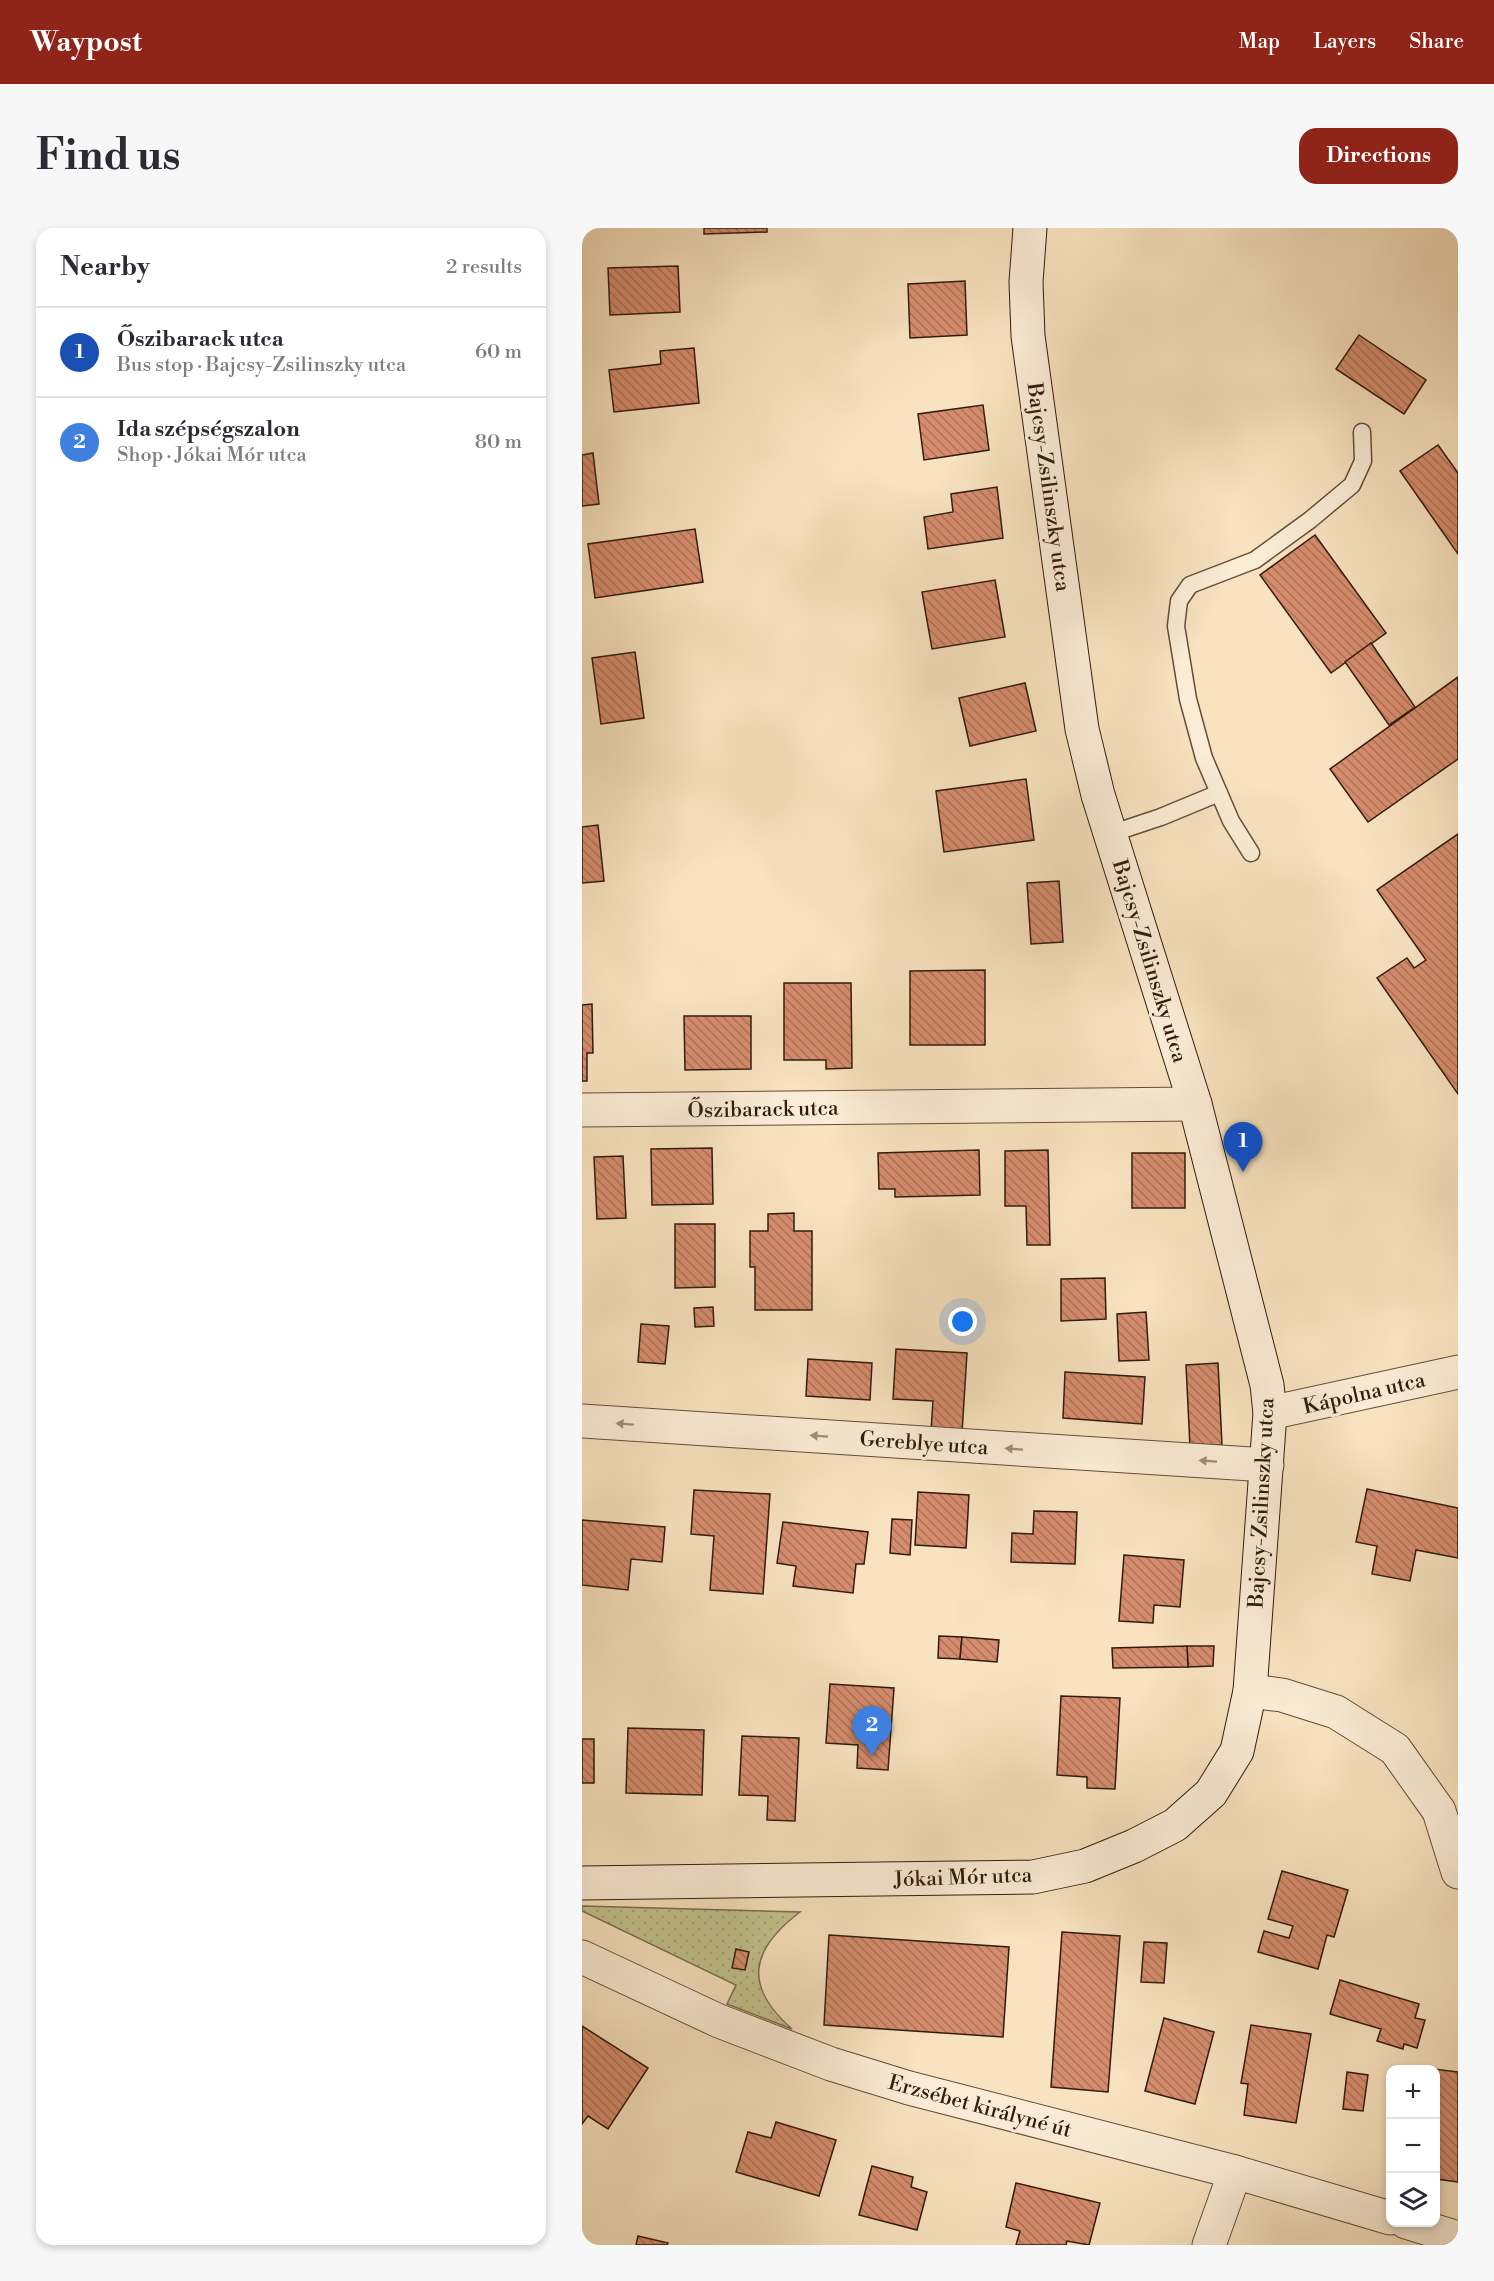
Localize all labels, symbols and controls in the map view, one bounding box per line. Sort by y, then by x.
text: Waypost [30,25,142,60]
text: Map [1239,29,1280,55]
text: Layers [1313,29,1376,55]
text: Share [1409,29,1464,55]
button: Directions [1299,128,1458,184]
text: Find us [36,130,180,183]
text: Nearby [60,251,150,283]
text: 2 results [446,255,522,280]
text: Őszibarack utca [117,326,284,353]
text: 1 [75,340,84,365]
text: 60 m [475,340,522,365]
text: Bus stop · Bajcsy-Zsilinszky utca [117,353,406,378]
street label: Bajcsy-Zsilinszky utca [1020,380,1076,594]
text: Ida szépségszalon [117,416,300,443]
text: 2 [73,430,86,455]
text: 80 m [475,430,522,455]
text: Shop · Jókai Mór utca [117,443,307,468]
street label: Bajcsy-Zsilinszky utca [1106,856,1192,1066]
street label: Őszibarack utca [687,1094,839,1124]
pin: 1 [1224,1122,1262,1172]
your location [948,1307,977,1336]
street label: Kápolna utca [1301,1367,1428,1421]
street label: Bajcsy-Zsilinszky utca [1243,1397,1281,1610]
one-way arrow [615,1419,634,1429]
street label: Gereblye utca [859,1427,990,1461]
one-way arrow [810,1432,829,1441]
one-way arrow [1004,1444,1023,1453]
one-way arrow [1199,1456,1218,1466]
pin: 2 [852,1706,892,1756]
street label: Jókai Mór utca [892,1863,1033,1893]
map controls [1386,2065,1440,2227]
button: + [1386,2065,1440,2119]
street label: Erzsébet királyné út [885,2070,1075,2144]
button: − [1386,2119,1440,2173]
button: layers [1386,2173,1440,2227]

